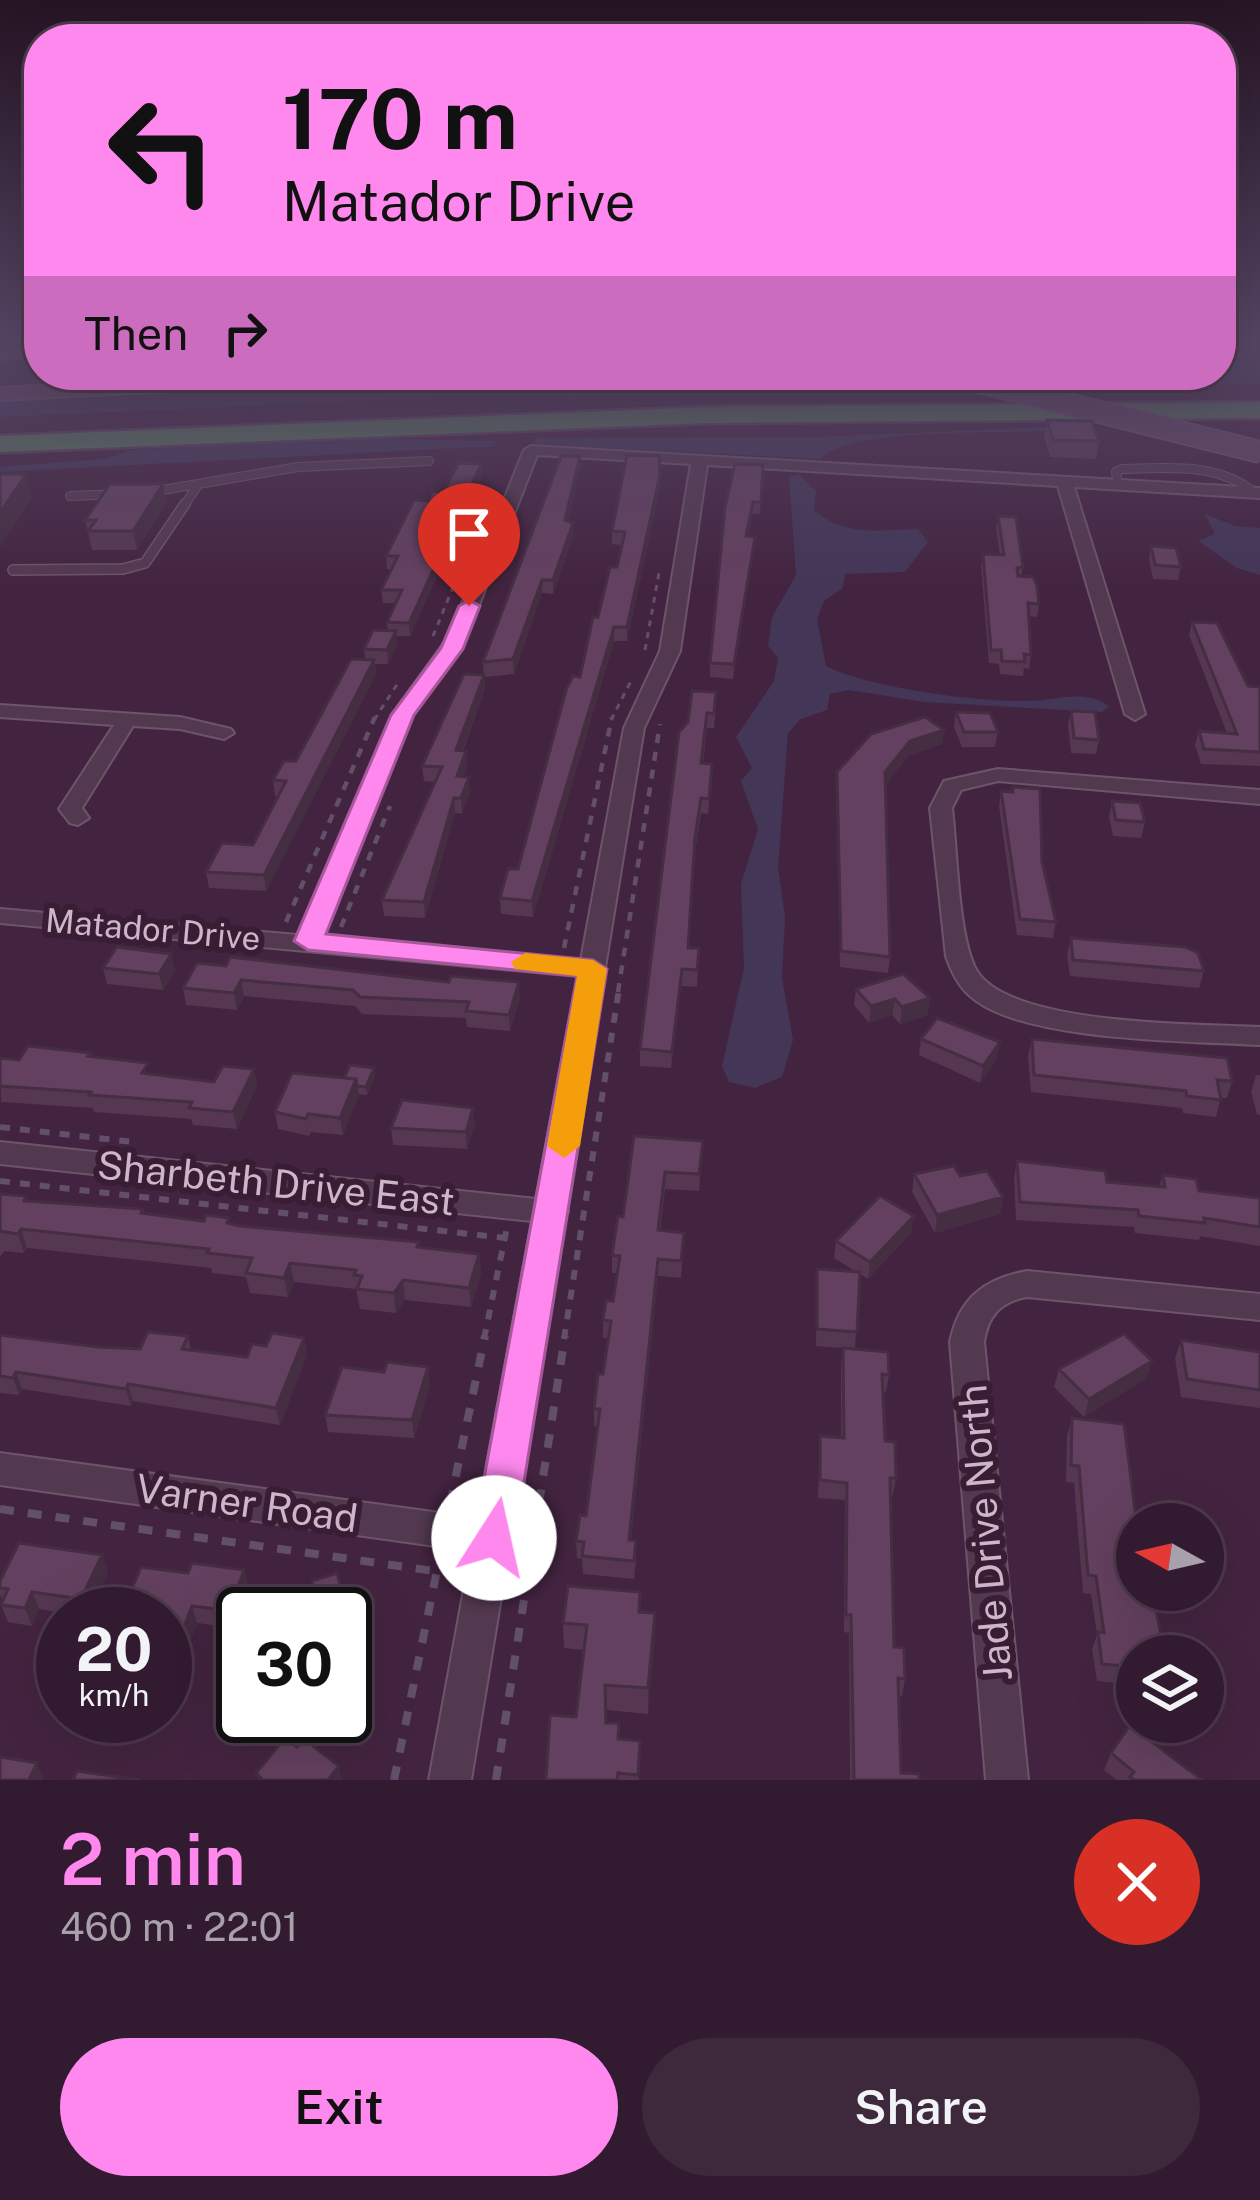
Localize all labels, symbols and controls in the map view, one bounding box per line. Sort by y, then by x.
text: 170 m [282,69,518,168]
icon: left [84,72,240,228]
text: Matador Drive [282,170,635,233]
icon: right [212,300,278,366]
text: Then [84,307,188,360]
pin [418,483,520,606]
icon: arrive [436,501,502,567]
street label: Matador Drive [44,901,262,957]
street label: Sharbeth Drive East [95,1141,457,1225]
street label: Jade Drive North [949,1383,1021,1683]
street label: Varner Road [133,1465,361,1541]
position arrow [431,1475,557,1601]
north arrow [1116,1503,1224,1611]
map controls [1116,1503,1224,1743]
speed limit sign: 30 [216,1587,372,1743]
text: 20 [76,1614,152,1685]
button: layers [1116,1635,1224,1743]
text: km/h [79,1677,149,1713]
text: 2 min [60,1817,246,1901]
button: close [1074,1819,1200,1945]
text: 460 m · 22:01 [60,1904,298,1950]
button: Exit [60,2038,618,2176]
button: Share [642,2038,1200,2176]

